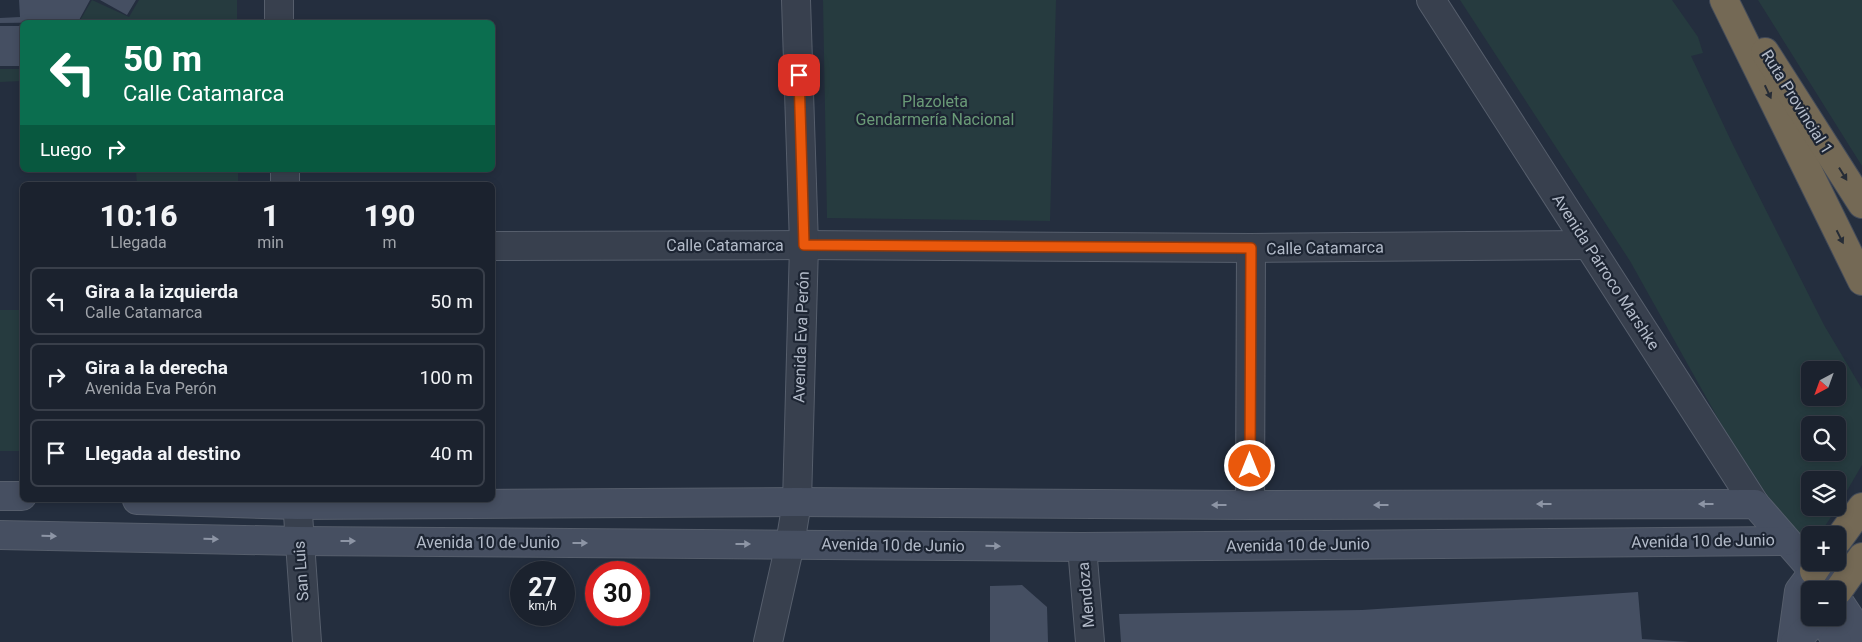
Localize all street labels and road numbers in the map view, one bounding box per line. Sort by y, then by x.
street label: Ruta Provincial 1 [1757,46,1837,158]
street label: Avenida Párroco Marshke [1548,190,1664,354]
street label: Calle Catamarca [666,236,784,255]
street label: Calle Catamarca [1266,237,1384,259]
street label: Avenida Eva Perón [789,271,813,403]
street label: Avenida 10 de Junio [1631,530,1775,552]
street label: Avenida 10 de Junio [416,533,560,552]
street label: Avenida 10 de Junio [821,534,965,556]
street label: Avenida 10 de Junio [1226,534,1370,556]
street label: San Luis [289,540,313,602]
street label: Mendoza [1074,561,1098,629]

